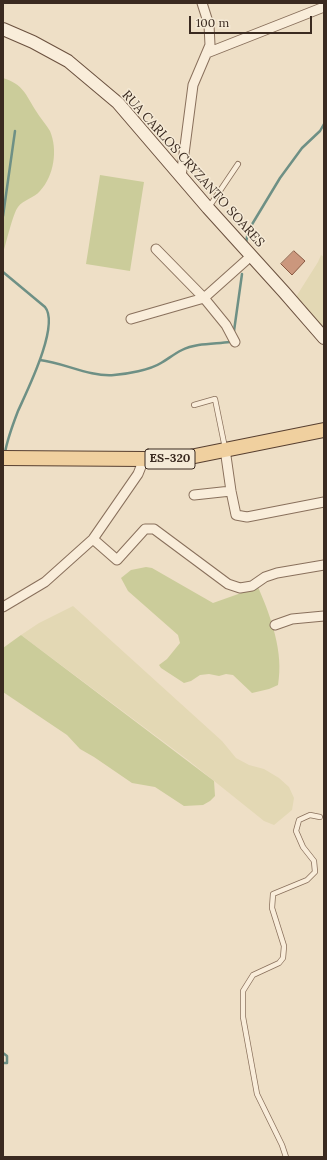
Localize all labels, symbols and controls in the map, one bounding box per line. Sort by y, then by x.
scale bar [191,8,314,34]
text: 100 m [196,15,229,30]
street label: RUA CARLOS CRYZANTO SOARES [118,87,268,251]
road number: ES-320 [145,449,195,469]

